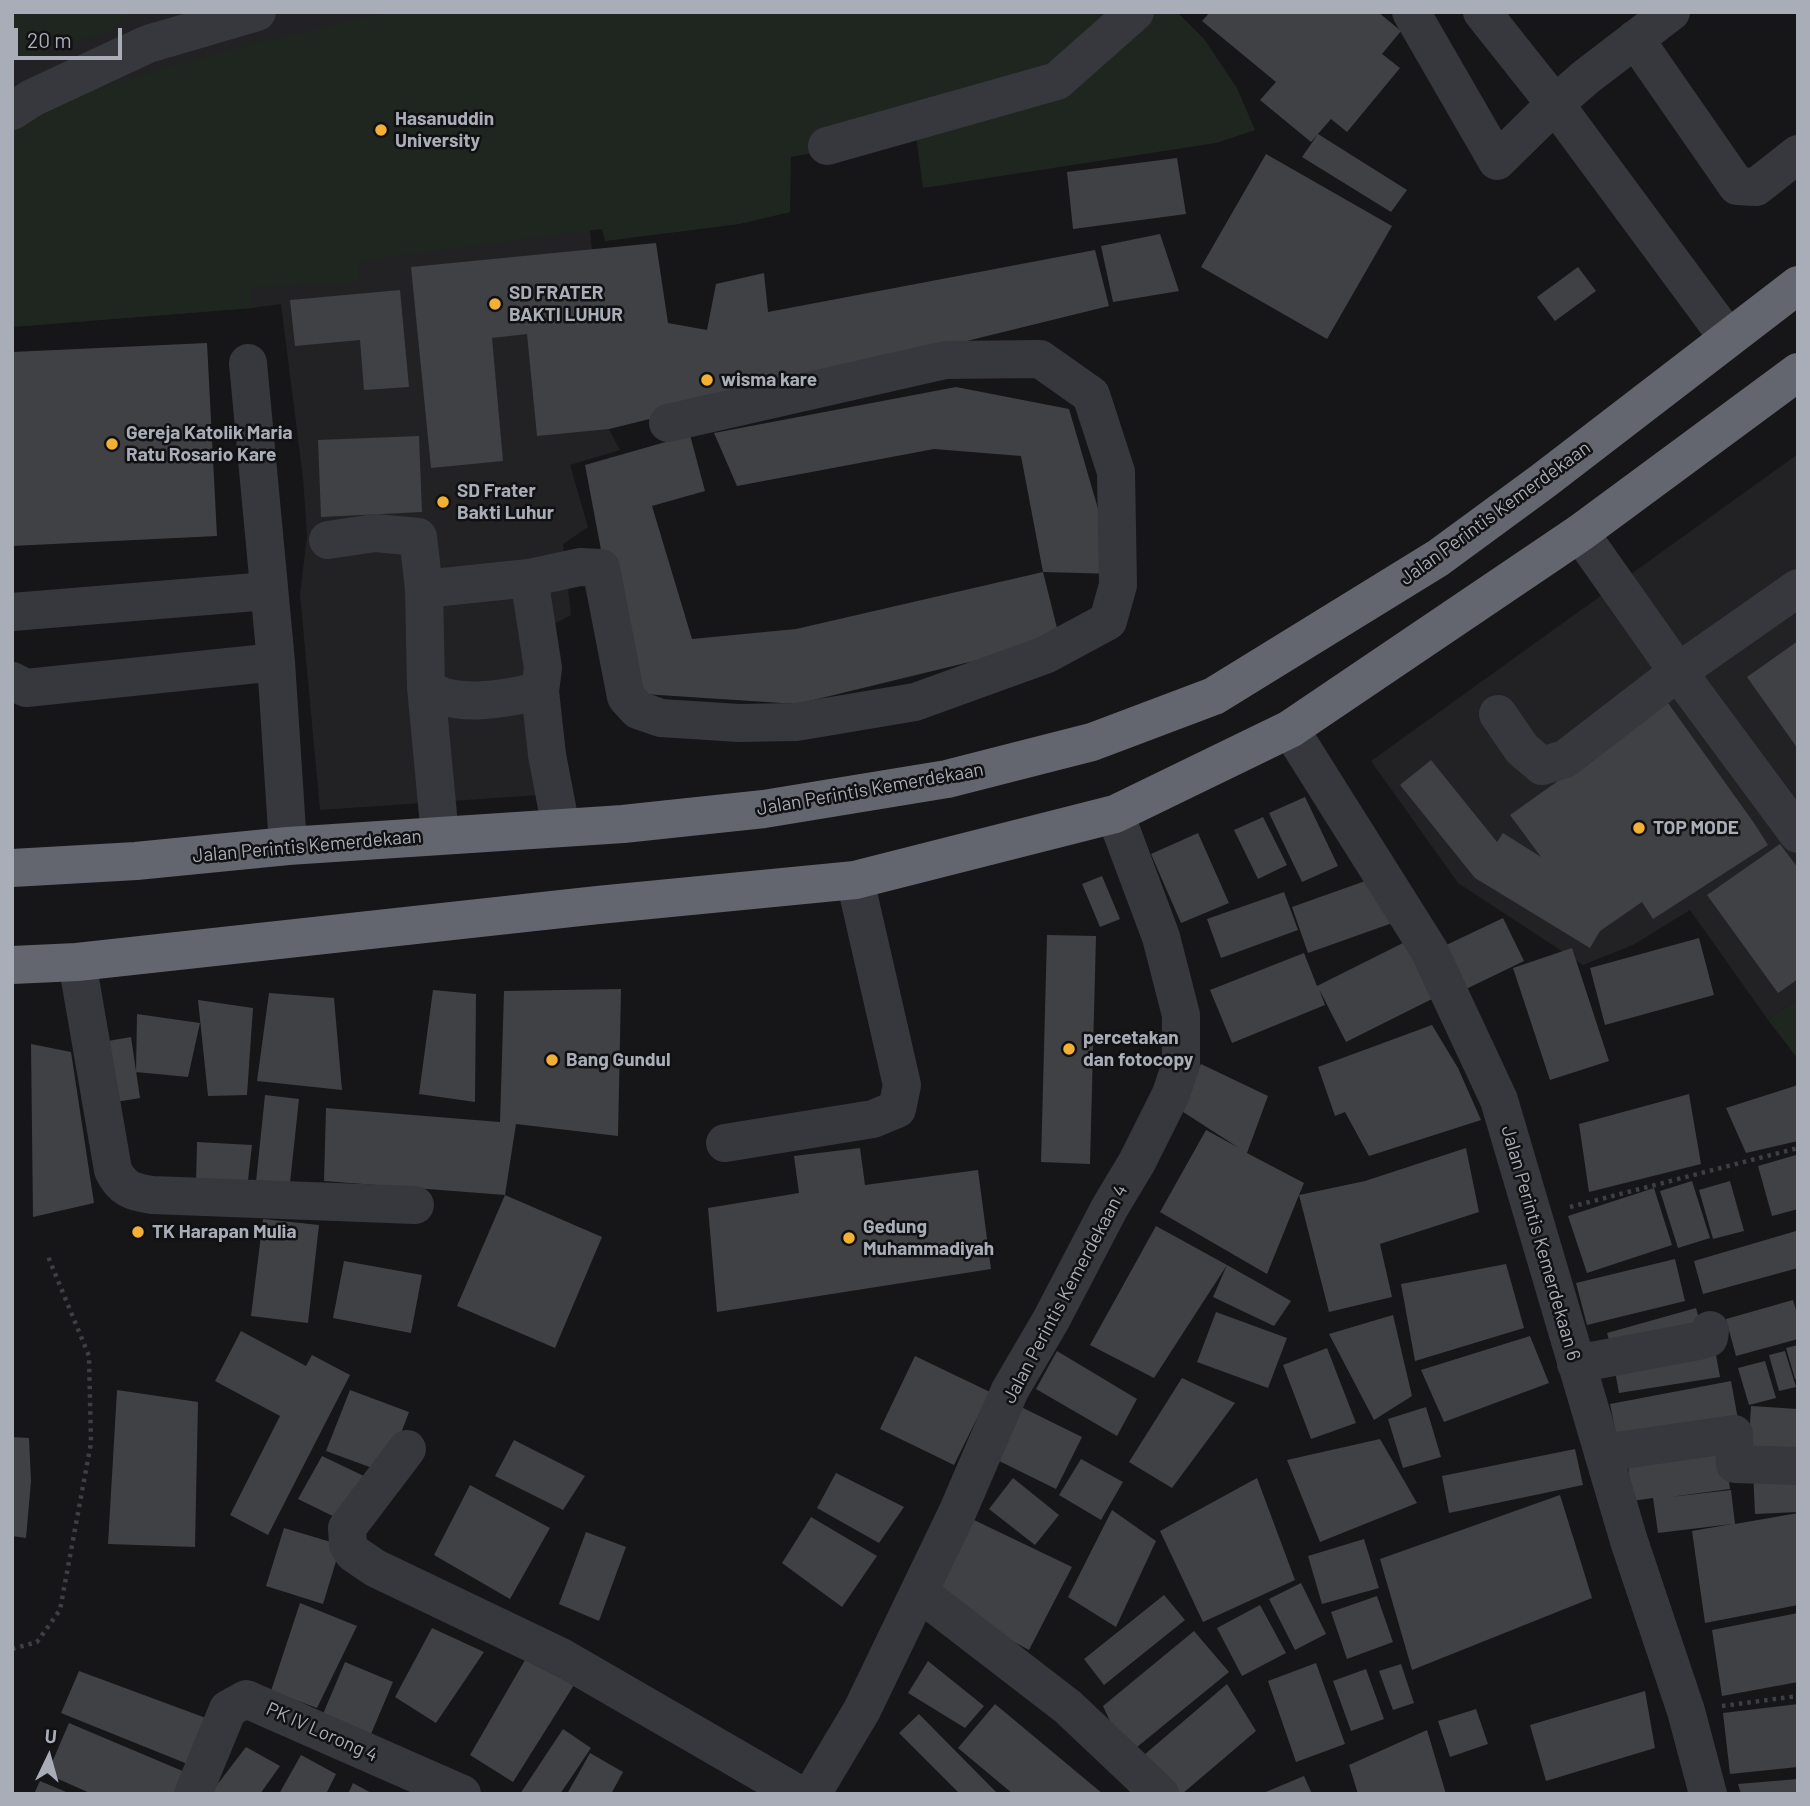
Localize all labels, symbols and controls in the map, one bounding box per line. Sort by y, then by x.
scale bar [18,14,126,58]
text: 20 m [27,27,72,52]
place label: Hasanuddin University [395,108,494,152]
marker: Hasanuddin University [373,122,389,138]
place label: SD FRATER BAKTI LUHUR [509,282,623,326]
marker: SD FRATER BAKTI LUHUR [487,296,503,312]
place label: wisma kare [721,369,817,391]
marker: wisma kare [699,372,715,388]
place label: Gereja Katolik Maria Ratu Rosario Kare [126,422,293,466]
marker: Gereja Katolik Maria Ratu Rosario Kare [104,436,120,452]
street label: Jalan Perintis Kemerdekaan [1395,436,1595,590]
place label: SD Frater Bakti Luhur [457,480,554,524]
marker: SD Frater Bakti Luhur [435,494,451,510]
street label: Jalan Perintis Kemerdekaan [755,758,985,820]
place label: TOP MODE [1653,817,1739,839]
marker: TOP MODE [1631,820,1647,836]
street label: Jalan Perintis Kemerdekaan [191,825,423,867]
place label: percetakan dan fotocopy [1083,1027,1193,1071]
marker: percetakan dan fotocopy [1061,1041,1077,1057]
place label: Bang Gundul [566,1049,671,1071]
marker: Bang Gundul [544,1052,560,1068]
street label: Jalan Perintis Kemerdekaan 6 [1496,1123,1586,1363]
street label: Jalan Perintis Kemerdekaan 4 [998,1181,1132,1407]
place label: Gedung Muhammadiyah [863,1216,994,1260]
place label: TK Harapan Mulia [152,1221,296,1243]
marker: TK Harapan Mulia [130,1224,146,1240]
marker: Gedung Muhammadiyah [841,1230,857,1246]
street label: PK IV Lorong 4 [263,1697,381,1767]
north arrow [14,1722,84,1792]
text: U [44,1724,58,1748]

